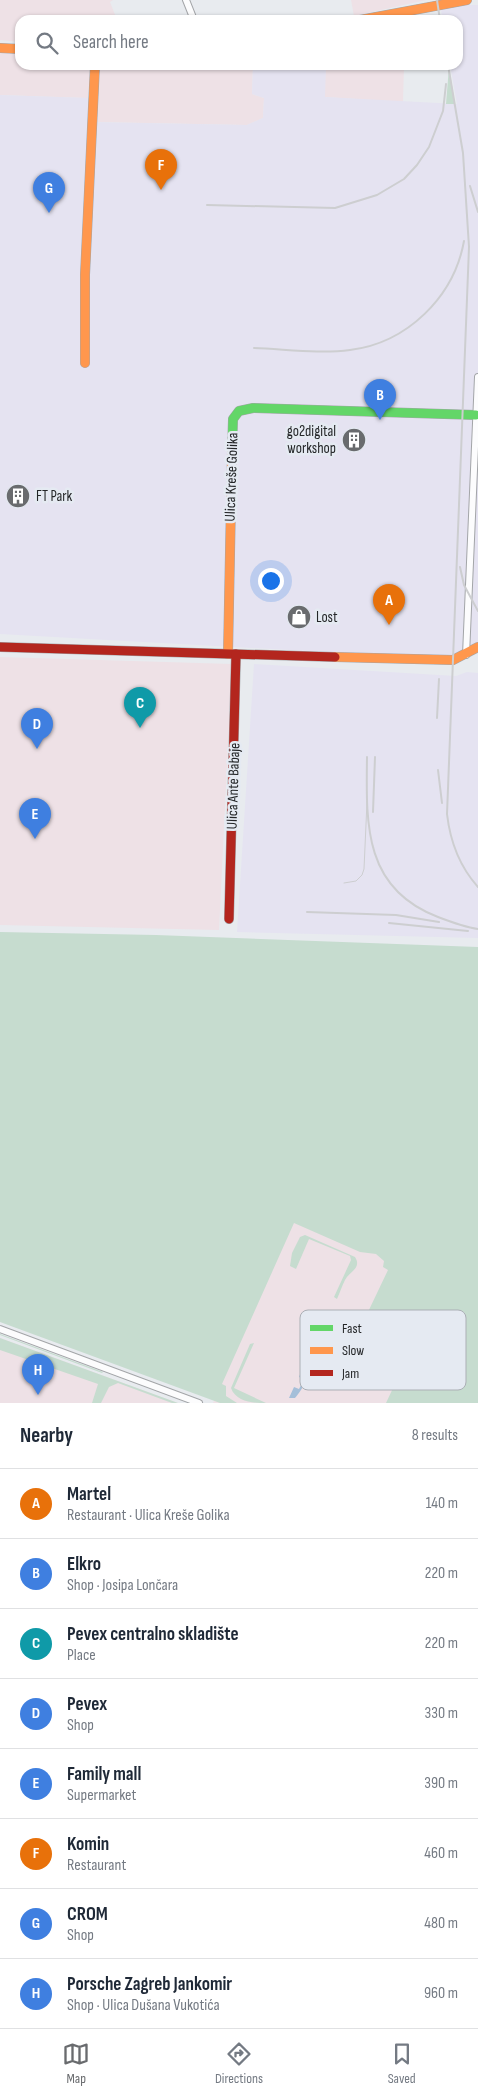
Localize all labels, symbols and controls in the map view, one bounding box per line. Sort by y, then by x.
search box [15,15,463,70]
icon: search [33,29,61,57]
text: Search here [73,31,149,54]
pin: F [145,149,177,190]
pin: G [33,172,65,213]
pin: B [364,379,396,420]
place label: go2digital workshop [287,422,336,458]
building icon: go2digital workshop [341,427,367,453]
street label: Ulica Kreše Golika [220,432,243,522]
building icon: FT Park [5,483,31,509]
place label: FT Park [36,487,73,506]
your location [258,568,284,594]
pin: A [373,584,405,625]
shop icon: Lost [286,604,312,630]
place label: Lost [316,608,338,627]
pin: C [124,687,156,728]
pin: D [21,708,53,749]
street label: Ulica Ante Babaje [222,742,245,830]
pin: E [19,798,51,839]
legend [300,1310,466,1390]
text: Fast [342,1320,362,1337]
text: Slow [342,1342,364,1359]
pin: H [22,1354,54,1395]
text: Jam [341,1365,359,1382]
text: Nearby [20,1423,73,1448]
text: 8 results [412,1426,458,1445]
text: Martel [67,1483,111,1506]
text: A [32,1494,40,1513]
text: 140 m [426,1494,458,1513]
text: Restaurant · Ulica Kreše Golika [67,1506,230,1525]
text: Elkro [67,1553,101,1576]
text: B [32,1564,40,1583]
text: 220 m [425,1564,458,1583]
text: Shop · Josipa Lončara [67,1576,178,1595]
text: Pevex centralno skladište [67,1623,239,1646]
text: C [32,1634,40,1653]
text: 220 m [425,1634,458,1653]
text: Place [67,1646,96,1665]
text: Pevex [67,1693,107,1716]
text: D [32,1704,40,1723]
text: 330 m [425,1704,458,1723]
text: Shop [67,1716,94,1735]
text: Family mall [67,1763,141,1786]
text: E [33,1774,39,1793]
text: 390 m [424,1774,458,1793]
text: Supermarket [67,1786,136,1805]
text: Komin [67,1833,109,1856]
text: F [33,1844,39,1863]
text: 460 m [424,1844,458,1863]
text: Restaurant [67,1856,126,1875]
text: CROM [67,1903,108,1926]
text: G [32,1914,40,1933]
text: 480 m [424,1914,458,1933]
text: Shop [67,1926,94,1945]
text: Porsche Zagreb Jankomir [67,1973,232,1996]
text: H [32,1984,40,2003]
text: 960 m [424,1984,458,2003]
text: Shop · Ulica Dušana Vukotića [67,1996,220,2015]
tab: Map [62,2040,90,2087]
tab: Directions [215,2040,263,2087]
tab: Saved [388,2040,416,2087]

